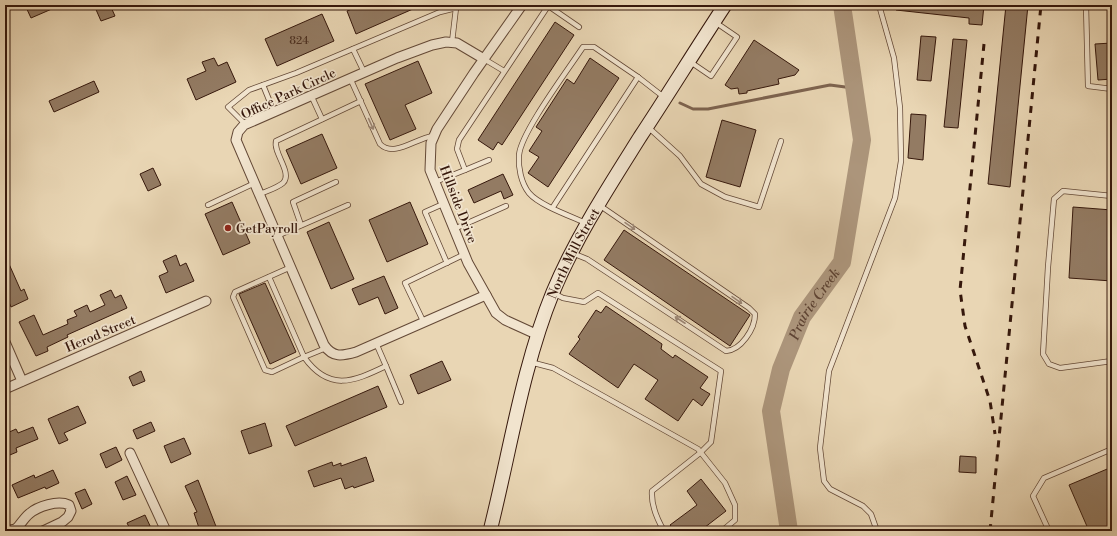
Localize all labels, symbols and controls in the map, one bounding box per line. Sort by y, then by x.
house number: 824 [289,34,309,48]
street label: Office Park Circle [238,65,339,123]
one-way arrow [368,117,375,129]
street label: Hillside Drive [436,163,480,246]
street label: North Mill Street [544,205,603,301]
place label: GetPayroll [236,221,298,237]
one-way arrow [624,222,635,230]
marker: GetPayroll [223,223,233,233]
water label: Prairie Creek [785,265,845,344]
one-way arrow [732,296,743,304]
street label: Herod Street [63,312,138,356]
one-way arrow [675,316,686,324]

